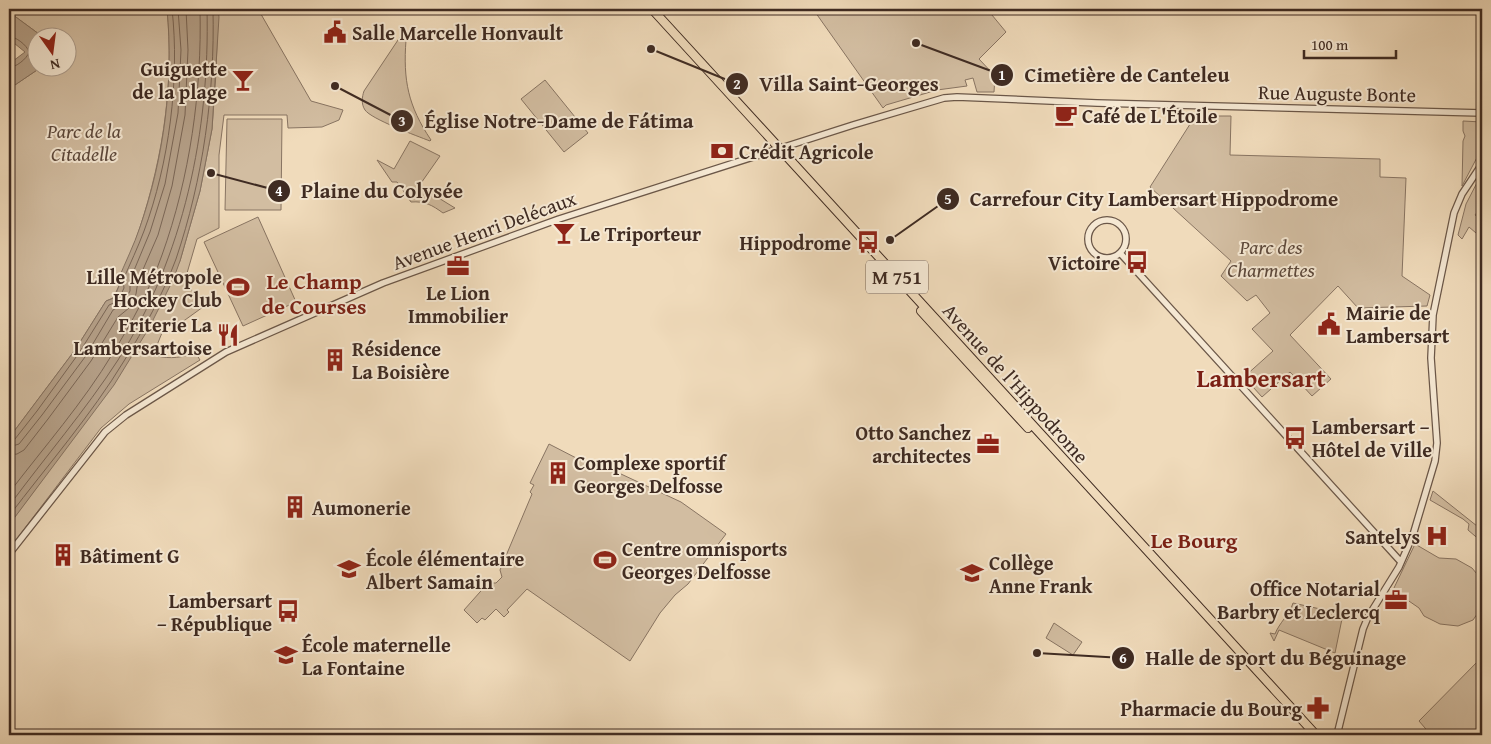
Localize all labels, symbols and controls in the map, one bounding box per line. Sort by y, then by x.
place label: Salle Marcelle Honvault [352,18,564,47]
public building icon: Salle Marcelle Honvault [322,19,348,45]
north arrow [28,28,78,78]
scale bar [1304,28,1396,60]
text: 100 m [1311,34,1349,55]
text: N [48,54,62,76]
place label: Guiguette de la plage [132,54,227,106]
callout: Cimetière de Canteleu [990,57,1240,93]
text: Cimetière de Canteleu [1025,59,1229,90]
text: 1 [998,64,1006,85]
callout: Villa Saint-Georges [725,66,949,102]
bar icon: Guiguette de la plage [230,67,256,93]
text: Villa Saint-Georges [759,68,939,99]
text: 2 [733,73,741,94]
street label: Rue Auguste Bonte [1258,77,1416,109]
place label: Café de L'Étoile [1082,101,1218,130]
cafe icon: Café de L'Étoile [1053,102,1079,128]
callout: Église Notre-Dame de Fátima [390,103,704,139]
text: Église Notre-Dame de Fátima [425,105,694,136]
text: 3 [398,110,406,131]
park label: Parc de la Citadelle [46,116,122,168]
place label: Crédit Agricole [739,137,874,166]
bank icon: Crédit Agricole [709,138,735,164]
callout: Plaine du Colysée [266,173,473,209]
text: Plaine du Colysée [301,175,463,206]
text: 4 [275,180,283,201]
callout: Carrefour City Lambersart Hippodrome [935,181,1349,217]
street label: Avenue Henri Delécaux [388,183,581,277]
text: Carrefour City Lambersart Hippodrome [970,183,1338,214]
text: 5 [944,188,952,209]
place label: Le Triporteur [580,219,701,248]
bar icon: Le Triporteur [551,220,577,246]
place label: Hippodrome [740,228,851,257]
bus stop icon: Hippodrome [855,229,881,255]
park label: Parc des Charmettes [1227,232,1315,284]
place label: Victoire [1048,248,1120,277]
bus stop icon: Victoire [1124,249,1150,275]
office icon: Le Lion Immobilier [445,253,471,279]
road number: M 751 [866,260,928,294]
place label: Lille Métropole Hockey Club [87,262,222,314]
district label: Le Champ de Courses [262,265,366,322]
sports icon: Lille Métropole Hockey Club [225,274,251,300]
place label: Le Lion Immobilier [408,278,508,330]
street label: Avenue de l'Hippodrome [936,297,1096,469]
place label: Mairie de Lambersart [1346,298,1450,350]
place label: Friterie La Lambersartoise [73,310,213,362]
public building icon: Mairie de Lambersart [1316,311,1342,337]
restaurant icon: Friterie La Lambersartoise [215,322,241,348]
place label: Résidence La Boisière [352,334,450,386]
building icon: Résidence La Boisière [322,347,348,373]
district label: Lambersart [1196,360,1326,396]
place label: Lambersart – Hôtel de Ville [1312,412,1432,464]
place label: Otto Sanchez architectes [856,418,971,470]
bus stop icon: Lambersart – Hôtel de Ville [1282,425,1308,451]
office icon: Otto Sanchez architectes [975,431,1001,457]
place label: Complexe sportif Georges Delfosse [574,448,727,500]
building icon: Complexe sportif Georges Delfosse [545,460,571,486]
place label: Aumonerie [312,493,411,522]
building icon: Aumonerie [282,494,308,520]
place label: Santelys [1345,522,1420,551]
hospital icon: Santelys [1424,523,1450,549]
district label: Le Bourg [1151,524,1238,556]
place label: Centre omnisports Georges Delfosse [622,534,787,586]
place label: Bâtiment G [80,541,179,570]
building icon: Bâtiment G [50,542,76,568]
place label: École élémentaire Albert Samain [366,544,525,596]
sports icon: Centre omnisports Georges Delfosse [592,547,618,573]
place label: Collège Anne Frank [989,548,1093,600]
school or university icon: École élémentaire Albert Samain [336,556,362,582]
school or university icon: Collège Anne Frank [959,560,985,586]
place label: Office Notarial Barbry et Leclercq [1217,574,1381,626]
place label: Lambersart – République [157,586,272,638]
office icon: Office Notarial Barbry et Leclercq [1383,587,1409,613]
bus stop icon: Lambersart – République [275,598,301,624]
place label: École maternelle La Fontaine [302,630,451,682]
callout: Halle de sport du Béguinage [1110,640,1416,676]
school or university icon: École maternelle La Fontaine [273,642,299,668]
text: Halle de sport du Béguinage [1146,642,1406,673]
text: 6 [1119,647,1127,668]
place label: Pharmacie du Bourg [1120,694,1302,723]
pharmacy icon: Pharmacie du Bourg [1305,695,1331,721]

